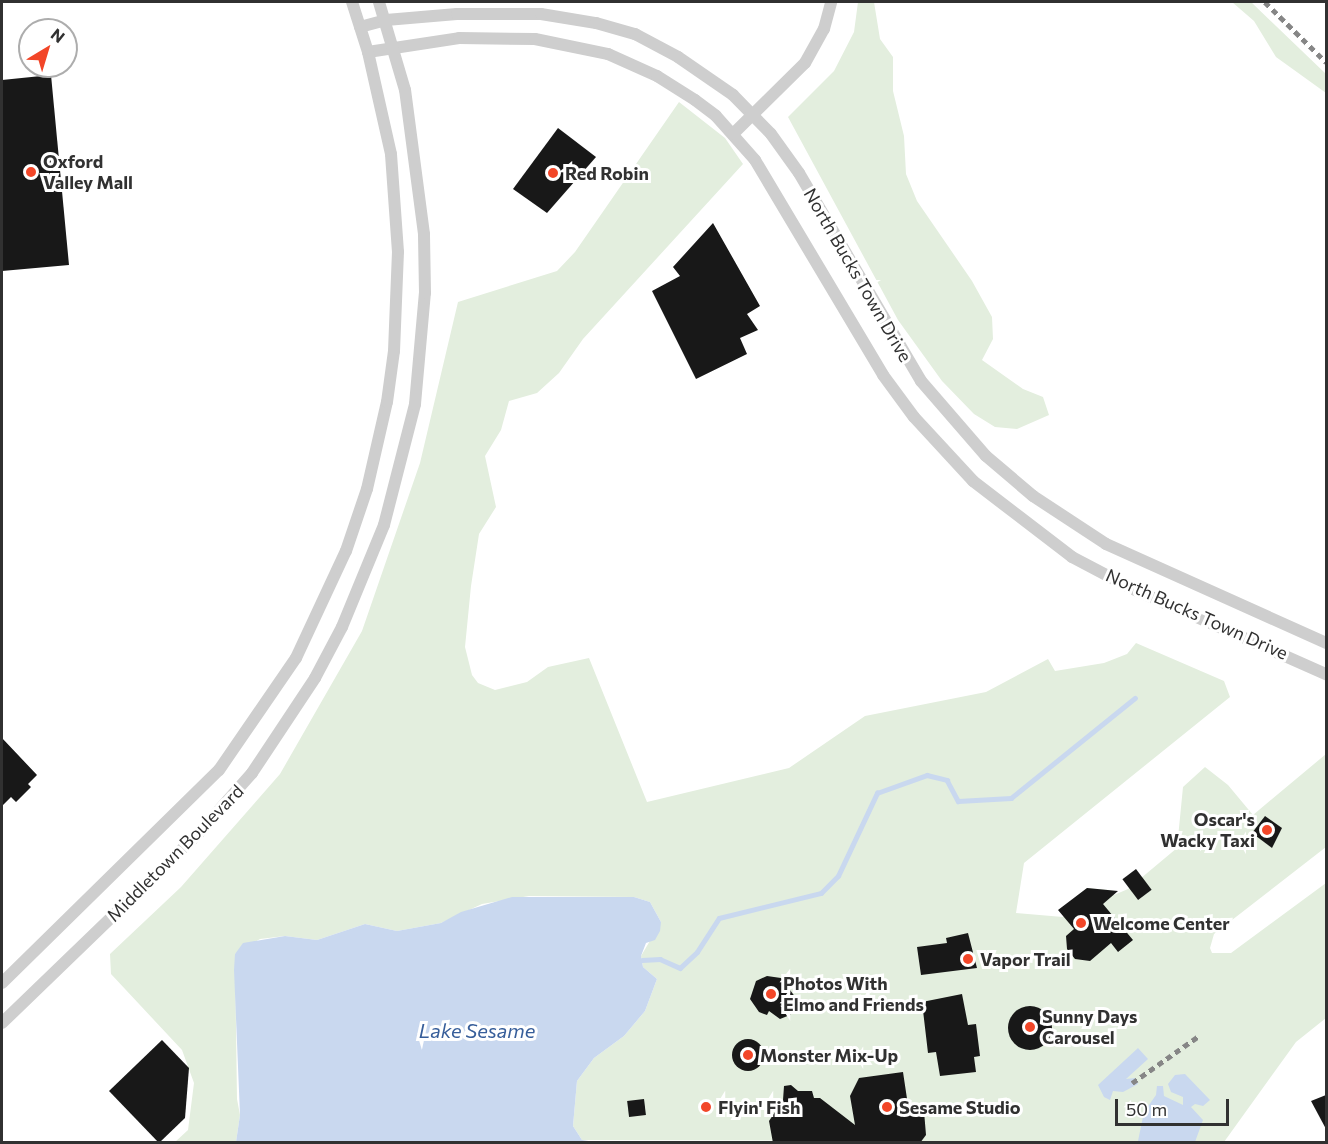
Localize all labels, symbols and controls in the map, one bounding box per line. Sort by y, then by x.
north arrow [18,18,78,78]
text: N [48,24,69,46]
place label: Oxford Valley Mall [43,151,133,194]
place label: Red Robin [565,162,649,184]
marker: Oxford Valley Mall [24,165,38,179]
marker: Red Robin [546,166,560,180]
street label: North Bucks Town Drive [799,184,917,366]
street label: North Bucks Town Drive [1103,564,1291,664]
street label: Middletown Boulevard [102,780,248,926]
place label: Oscar's Wacky Taxi [1160,809,1255,852]
marker: Oscar's Wacky Taxi [1260,823,1274,837]
place label: Welcome Center [1093,912,1230,934]
marker: Welcome Center [1074,916,1088,930]
place label: Vapor Trail [980,948,1071,970]
marker: Vapor Trail [961,952,975,966]
place label: Photos With Elmo and Friends [783,973,924,1016]
marker: Photos With Elmo and Friends [764,987,778,1001]
place label: Sunny Days Carousel [1042,1006,1137,1048]
water label: Lake Sesame [419,1018,535,1042]
marker: Sunny Days Carousel [1023,1020,1037,1034]
place label: Monster Mix-Up [760,1044,898,1066]
marker: Monster Mix-Up [741,1048,755,1062]
scale bar [1118,1087,1232,1125]
place label: Flyin' Fish [718,1096,800,1118]
place label: Sesame Studio [899,1096,1021,1118]
text: 50 m [1126,1098,1167,1120]
marker: Flyin' Fish [699,1100,713,1114]
marker: Sesame Studio [880,1100,894,1114]

